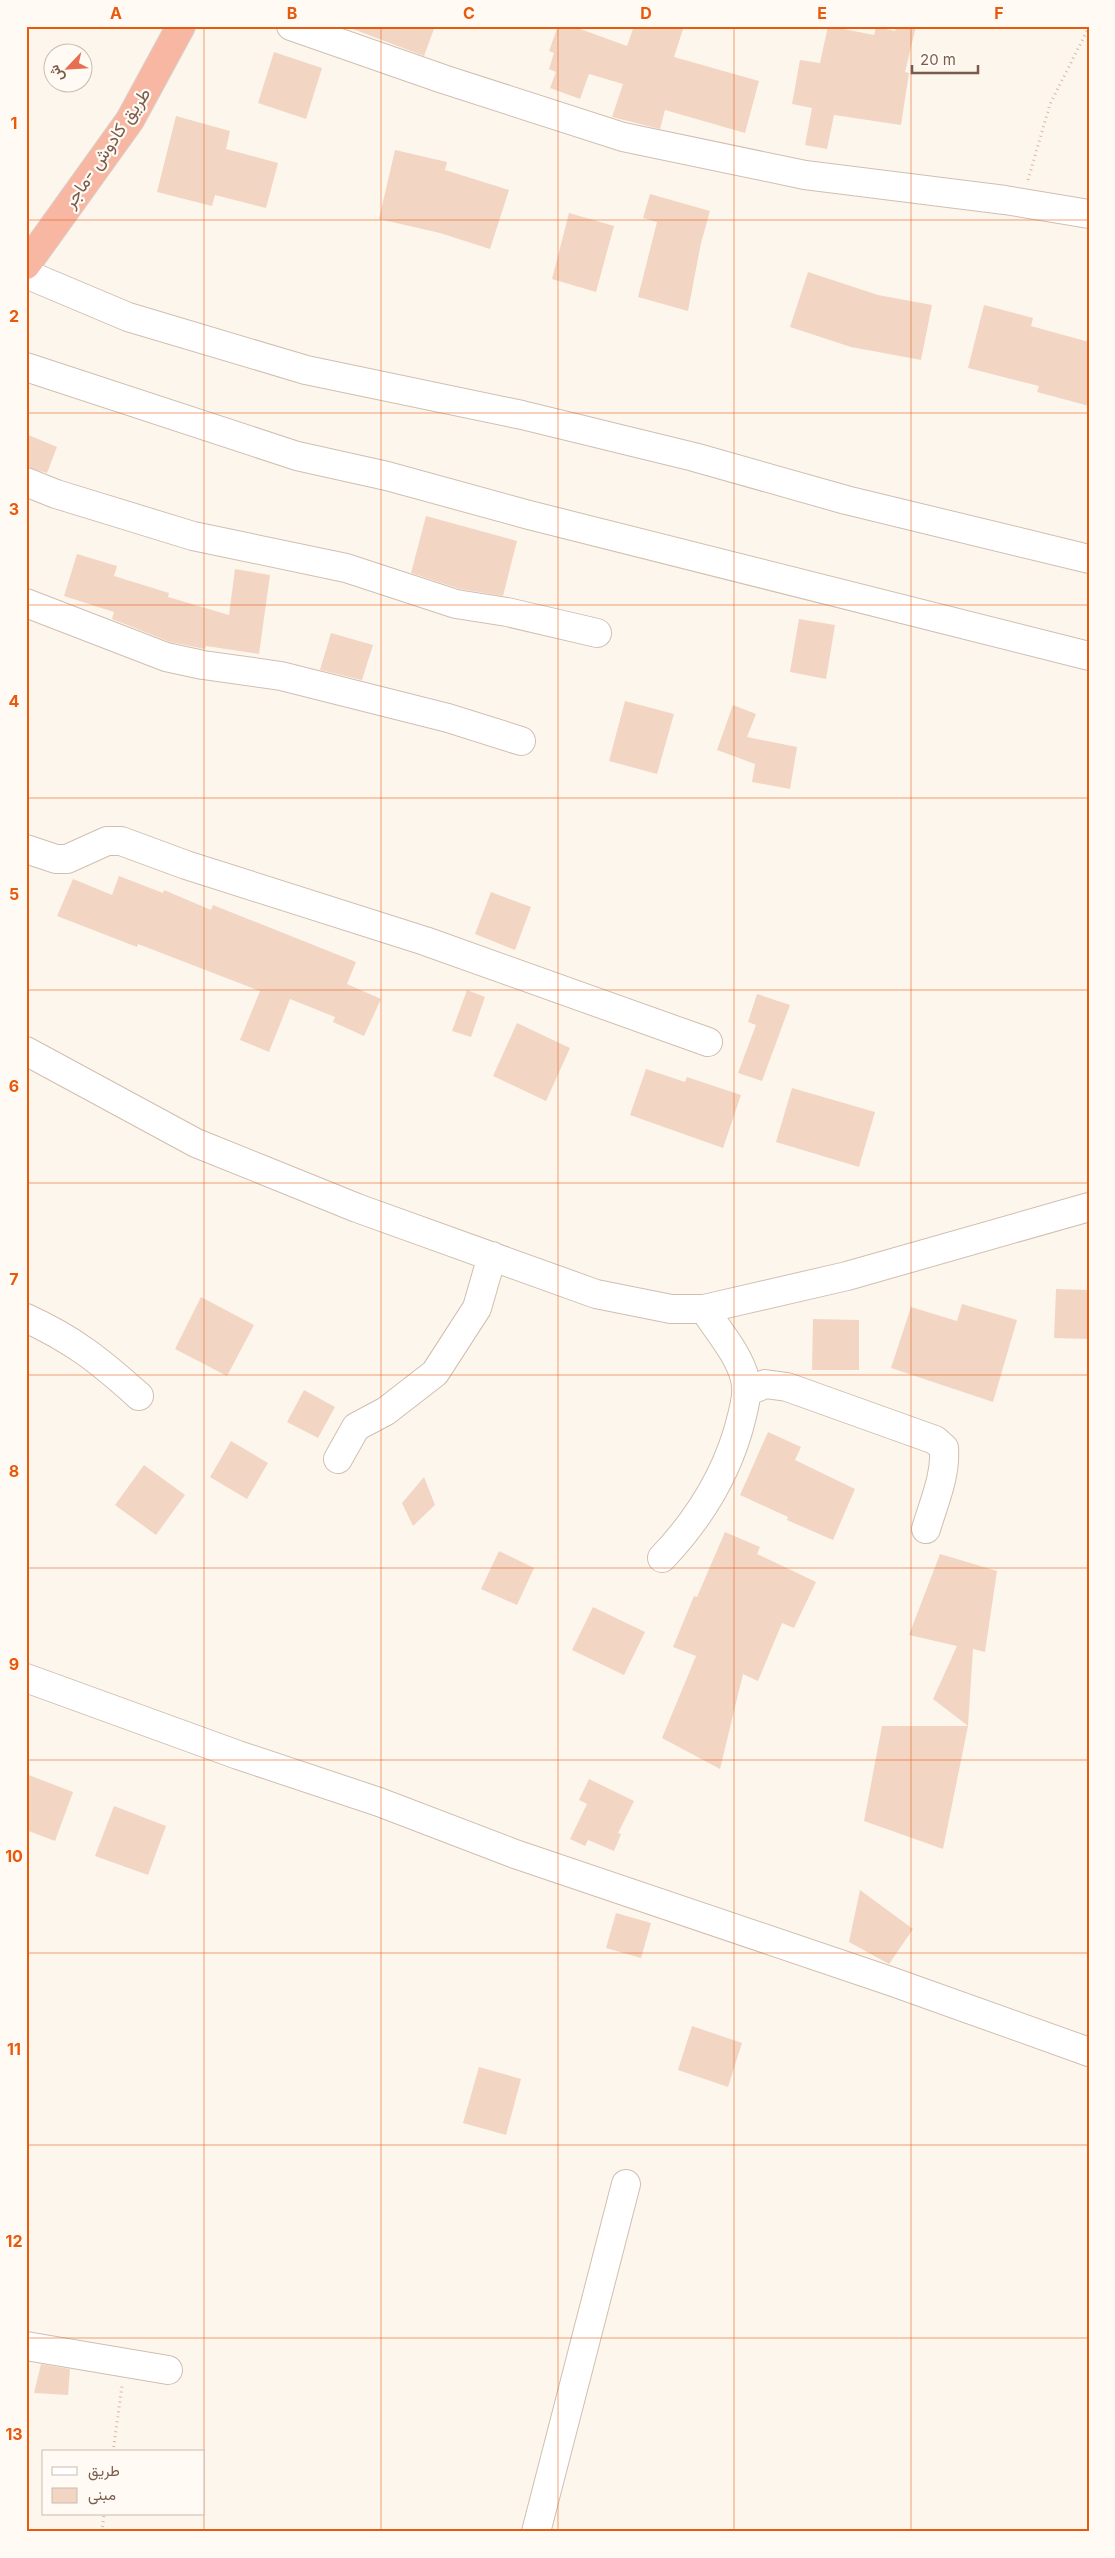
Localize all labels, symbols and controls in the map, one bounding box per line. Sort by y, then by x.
text: A [110,3,122,23]
text: B [287,3,297,23]
text: C [463,3,475,23]
text: D [640,3,652,23]
text: E [817,3,827,23]
text: F [994,3,1004,23]
north arrow [42,42,92,92]
scale bar [912,42,979,74]
text: 20 m [920,50,956,69]
text: ش [44,62,68,85]
street label: طريق كادوش -ماجر [58,84,155,213]
text: 1 [11,113,17,133]
text: 2 [9,306,19,326]
text: 3 [9,499,19,519]
text: 4 [9,691,20,711]
text: 5 [9,884,19,904]
text: 6 [9,1076,19,1096]
text: 7 [9,1269,19,1289]
text: 8 [9,1461,19,1481]
text: 9 [9,1654,19,1674]
text: 10 [5,1846,23,1866]
text: 11 [7,2039,21,2059]
text: 12 [6,2231,22,2251]
text: 13 [5,2424,23,2444]
legend [42,2450,205,2516]
text: طريق [88,2461,120,2481]
text: مبنى [88,2485,116,2505]

